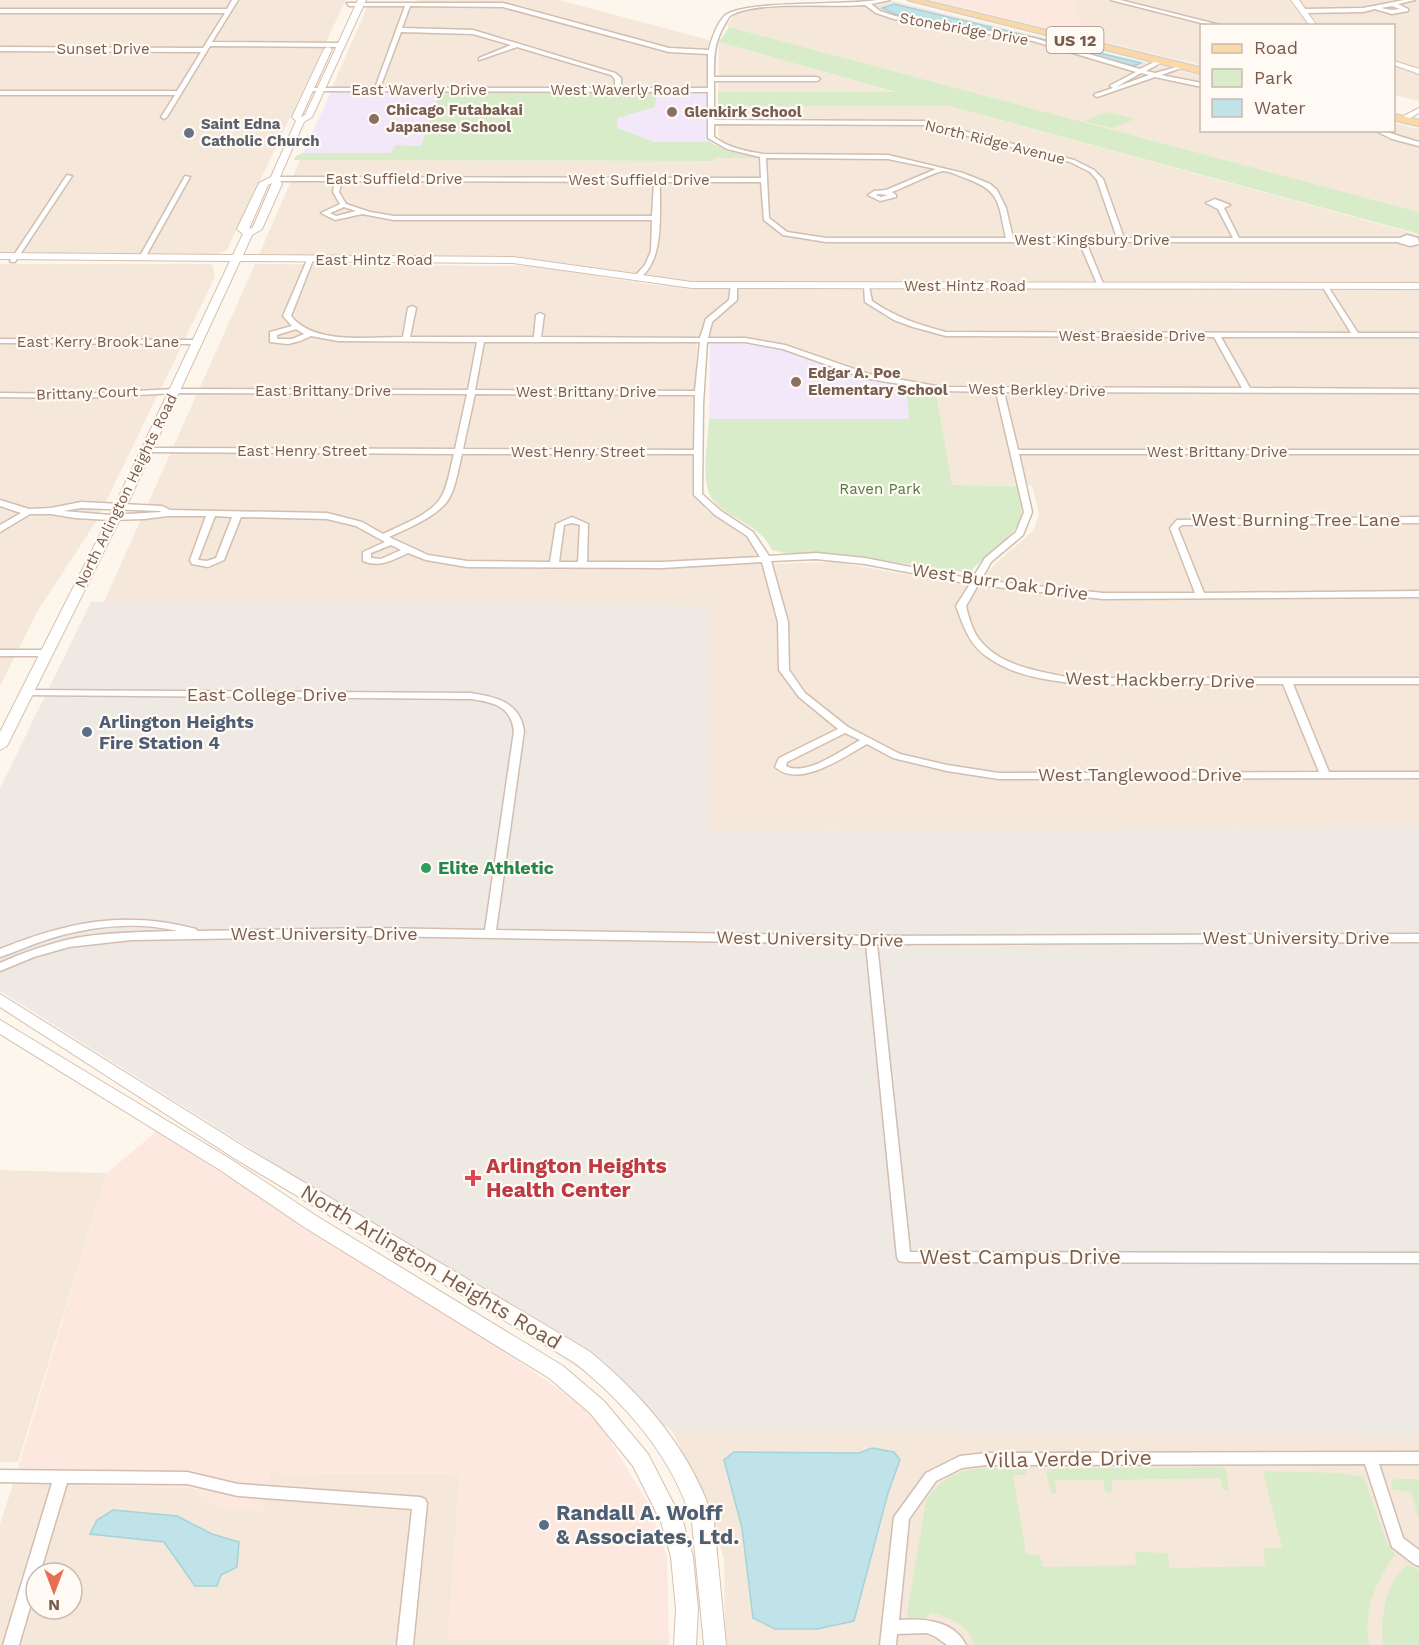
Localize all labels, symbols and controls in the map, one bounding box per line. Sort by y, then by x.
street label: Stonebridge Drive [898,9,1030,49]
legend [1200,24,1395,132]
road number: US 12 [1046,27,1104,53]
text: Road [1254,37,1298,58]
street label: Sunset Drive [56,40,150,58]
text: Park [1254,67,1293,88]
street label: East Waverly Drive [351,81,487,99]
street label: West Waverly Road [550,81,690,99]
text: Water [1254,97,1306,118]
place label: Chicago Futabakai Japanese School [386,101,523,136]
place label: Glenkirk School [684,103,802,121]
marker: Glenkirk School [665,105,679,119]
marker: Chicago Futabakai Japanese School [367,112,381,126]
place label: Saint Edna Catholic Church [201,115,320,150]
street label: North Ridge Avenue [923,116,1067,168]
marker: Saint Edna Catholic Church [182,126,196,140]
street label: East Suffield Drive [325,170,463,188]
street label: West Suffield Drive [568,171,710,189]
street label: West Kingsbury Drive [1014,231,1170,249]
street label: East Hintz Road [315,251,433,269]
street label: West Hintz Road [904,277,1026,295]
street label: West Braeside Drive [1058,327,1206,345]
street label: East Kerry Brook Lane [17,333,179,351]
place label: Edgar A. Poe Elementary School [808,364,948,399]
marker: Edgar A. Poe Elementary School [789,375,803,389]
street label: West Berkley Drive [968,380,1106,400]
street label: Brittany Court [36,382,139,404]
street label: East Brittany Drive [255,382,391,400]
street label: West Brittany Drive [516,383,656,401]
street label: North Arlington Heights Road [71,391,181,591]
street label: East Henry Street [237,442,368,460]
street label: West Henry Street [511,443,646,461]
street label: West Brittany Drive [1147,443,1287,461]
park label: Raven Park [839,480,921,498]
street label: West Burning Tree Lane [1192,509,1400,530]
street label: West Burr Oak Drive [911,559,1090,604]
street label: West Hackberry Drive [1065,667,1255,692]
street label: East College Drive [187,684,347,705]
place label: Arlington Heights Fire Station 4 [99,711,254,753]
marker: Arlington Heights Fire Station 4 [80,725,94,739]
street label: West Tanglewood Drive [1038,764,1242,785]
place label: Elite Athletic [438,857,554,878]
marker: Elite Athletic [419,861,433,875]
street label: West University Drive [230,923,418,944]
street label: West University Drive [716,926,904,951]
street label: West University Drive [1202,927,1390,948]
place label: Arlington Heights Health Center [486,1153,667,1202]
marker: Arlington Heights Health Center [464,1169,482,1187]
street label: North Arlington Heights Road [297,1179,566,1354]
street label: West Campus Drive [919,1244,1121,1269]
street label: Villa Verde Drive [984,1445,1152,1472]
place label: Randall A. Wolff & Associates, Ltd. [556,1500,739,1549]
marker: Randall A. Wolff & Associates, Ltd. [537,1518,551,1532]
north arrow [24,1561,84,1621]
text: N [48,1596,60,1615]

